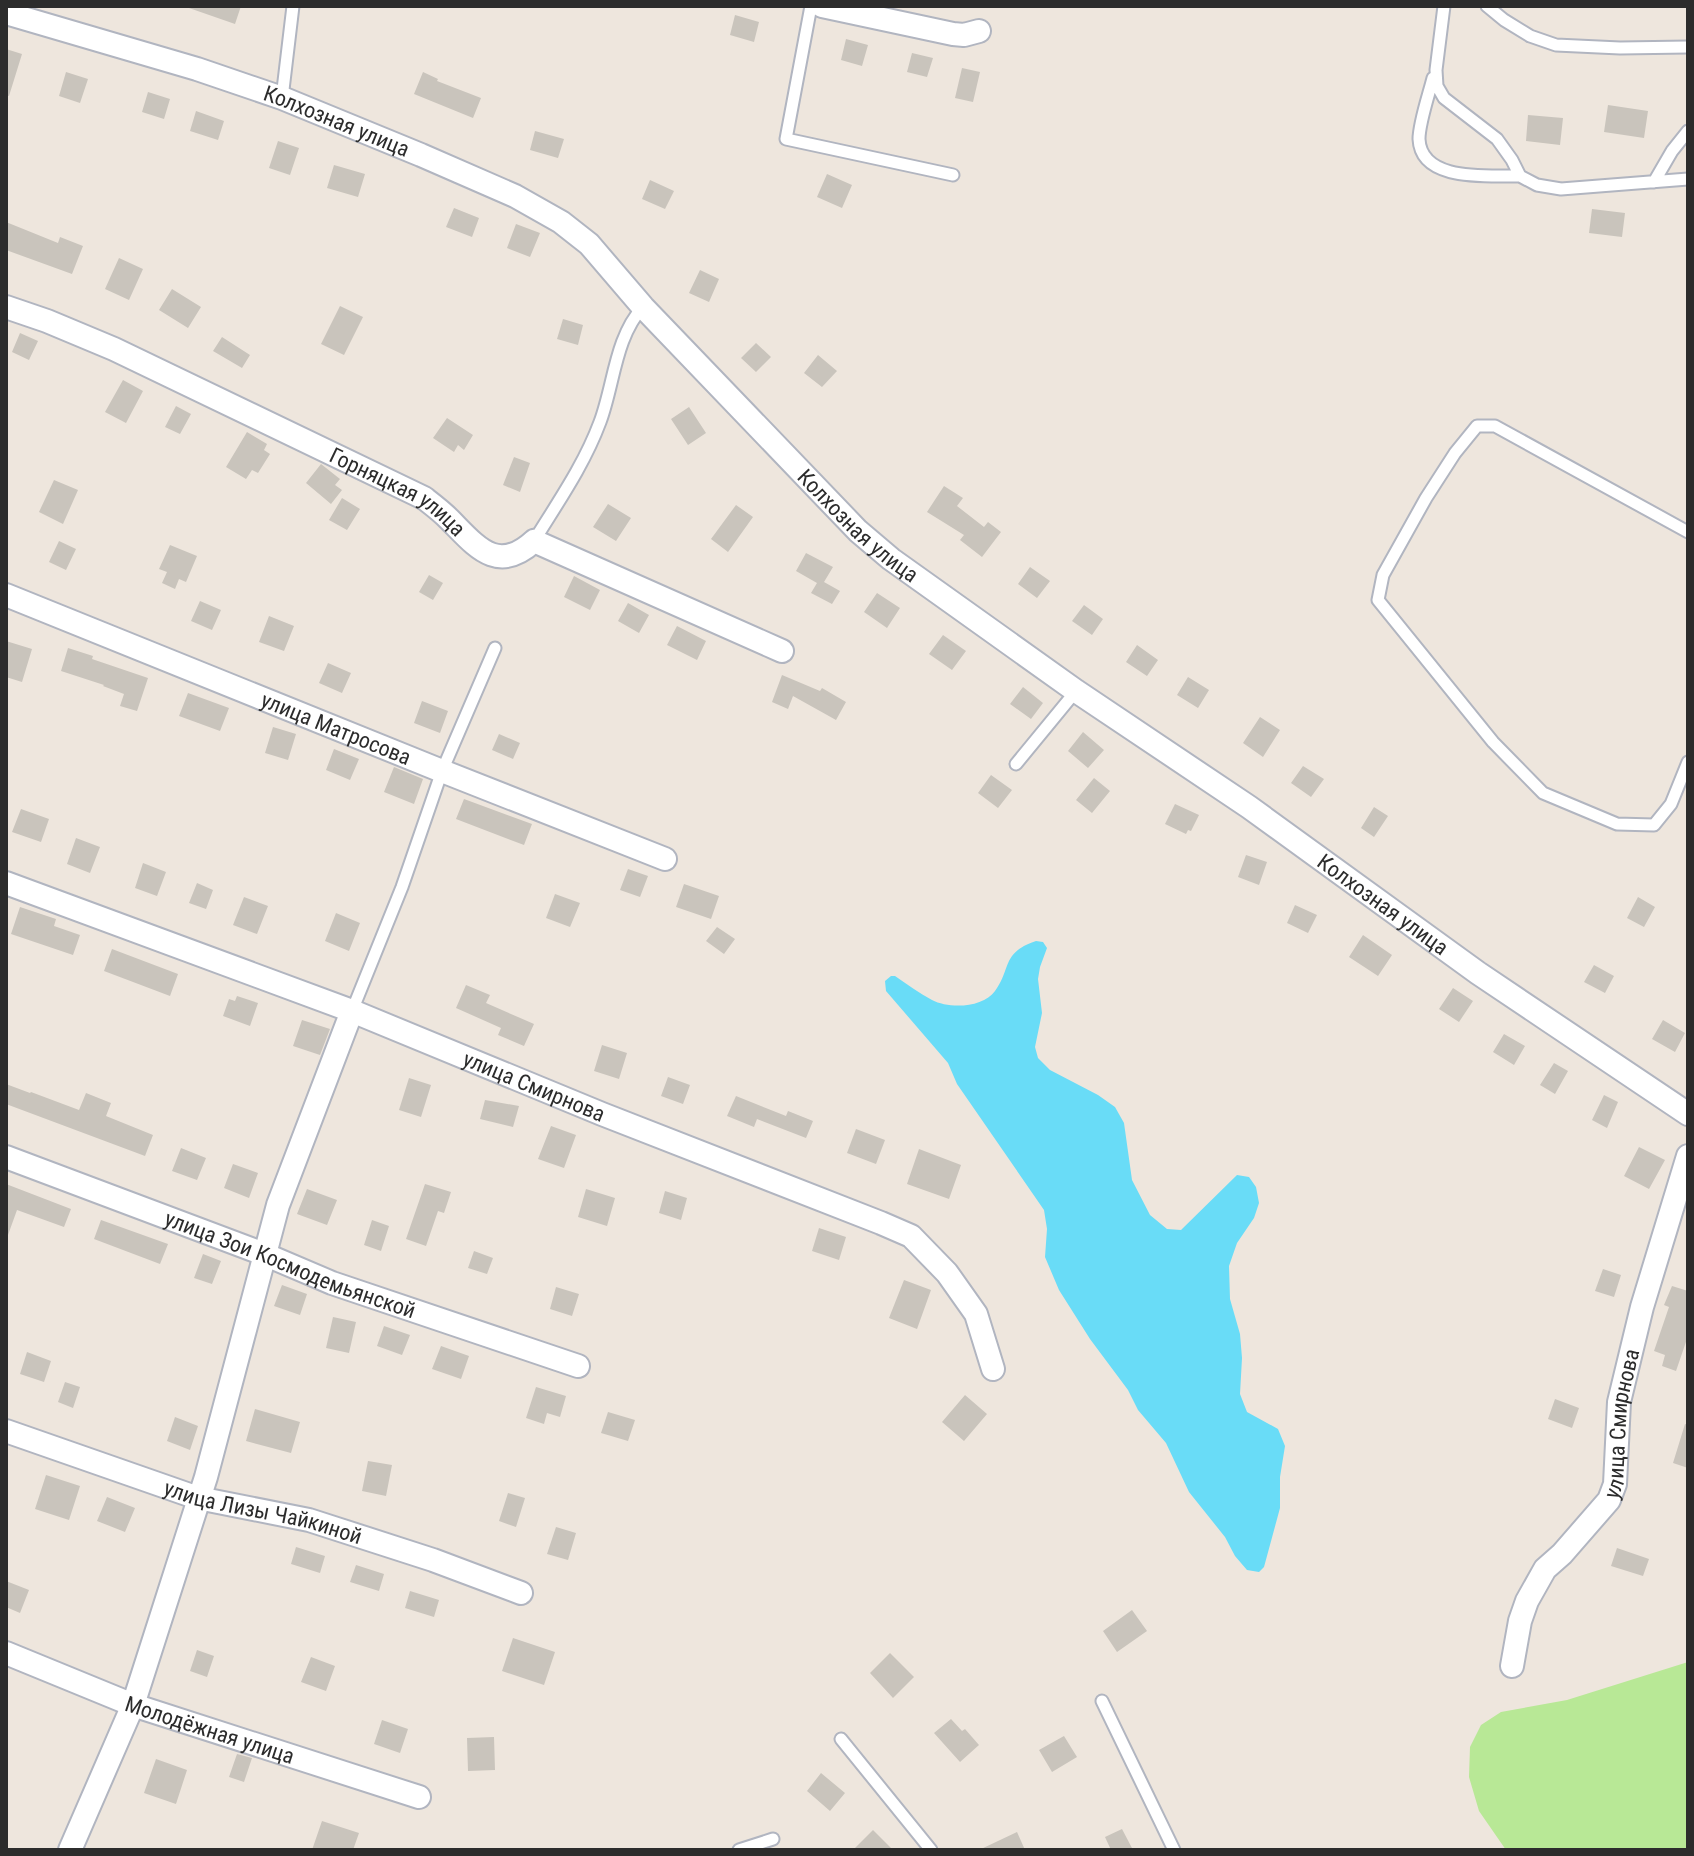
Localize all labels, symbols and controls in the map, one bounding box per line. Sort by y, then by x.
street label: Колхозная улица [260,81,413,162]
street label: Горняцкая улица [326,443,471,541]
street label: Колхозная улица [792,464,923,587]
street label: улица Матросова [257,687,415,770]
street label: Колхозная улица [1313,849,1453,960]
street label: улица Смирнова [459,1046,609,1127]
street label: улица Зои Космодемьянской [161,1206,419,1323]
street label: улица Смирнова [1599,1346,1644,1502]
street label: улица Лизы Чайкиной [161,1475,365,1549]
street label: Молодёжная улица [122,1691,298,1769]

